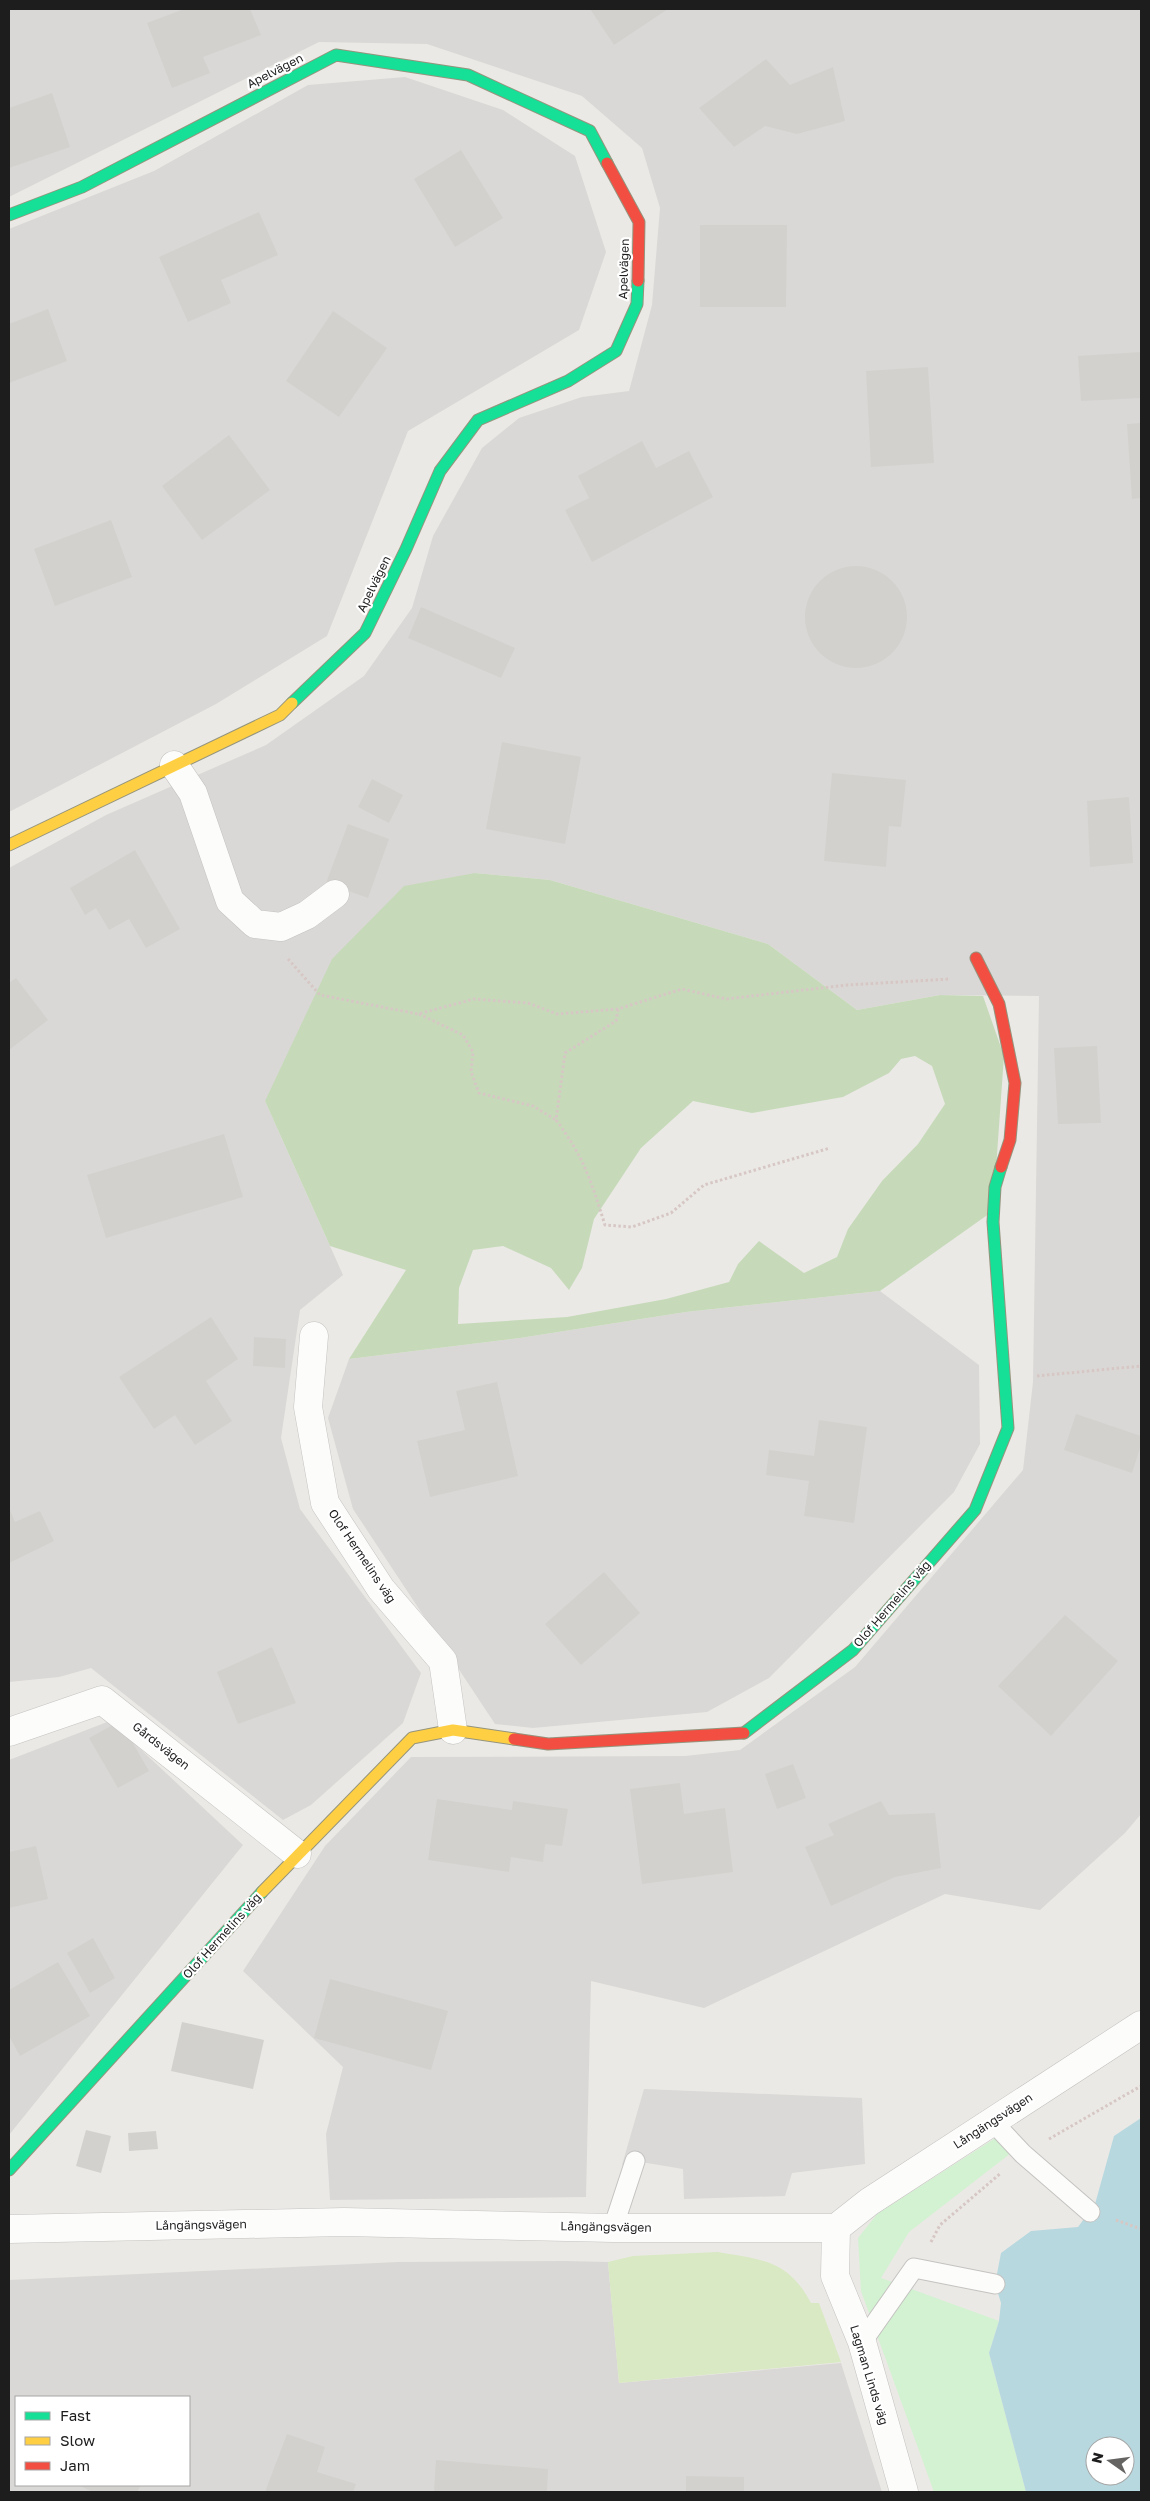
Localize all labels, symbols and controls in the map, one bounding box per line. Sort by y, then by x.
street label: Apelvägen [244,50,305,91]
street label: Apelvägen [615,238,632,300]
street label: Apelvägen [353,553,394,614]
street label: Olof Hermelins väg [325,1506,399,1605]
street label: Olof Hermelins väg [850,1557,933,1650]
street label: Gårdsvägen [130,1719,193,1773]
street label: Olof Hermelins väg [179,1890,264,1981]
street label: Långängsvägen [950,2089,1035,2152]
street label: Långängsvägen [155,2216,247,2233]
street label: Långängsvägen [560,2218,652,2235]
street label: Lagman Linds väg [847,2323,892,2427]
legend [15,2396,190,2486]
text: Fast [60,2406,91,2424]
text: Slow [60,2431,95,2449]
north arrow [1085,2436,1135,2486]
text: N [1087,2451,1106,2465]
text: Jam [60,2456,90,2474]

